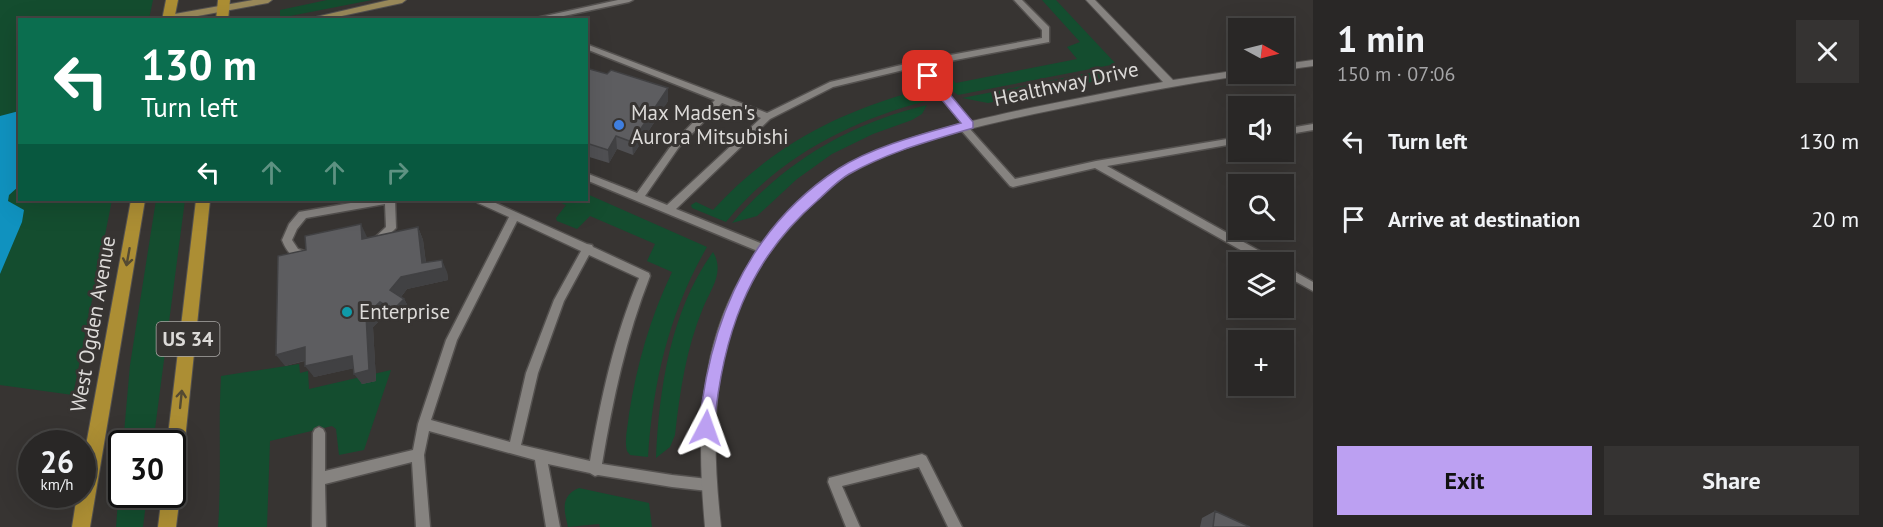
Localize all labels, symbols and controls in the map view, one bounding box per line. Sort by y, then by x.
text: 1 min [1337,15,1425,62]
north arrow [1228,18,1294,84]
map controls [1228,18,1294,396]
button: close [1796,20,1859,83]
text: 130 m [141,37,257,92]
icon: left [42,42,120,120]
pin [902,50,953,101]
street label: Healthway Drive [991,55,1141,112]
icon: arrive [911,59,944,92]
text: 150 m · 07:06 [1337,61,1455,87]
text: Turn left [141,90,238,124]
button: sound [1228,96,1294,162]
place label: Max Madsen's Aurora Mitsubishi [631,99,789,150]
marker: Max Madsen's Aurora Mitsubishi [612,118,626,132]
icon: left [1337,125,1370,158]
text: Turn left [1388,127,1468,155]
text: 130 m [1799,127,1859,155]
icon: left [192,156,225,189]
icon: ahead [255,156,288,189]
icon: ahead [318,156,351,189]
icon: right [381,156,414,189]
button: search [1228,174,1294,240]
icon: arrive [1337,203,1370,236]
text: Arrive at destination [1388,205,1580,233]
text: 20 m [1811,205,1859,233]
street label: West Ogden Avenue [64,234,121,414]
one-way arrow [122,247,133,266]
button: layers [1228,252,1294,318]
place label: Enterprise [359,298,450,325]
marker: Enterprise [340,305,354,319]
road number: US 34 [156,322,219,356]
button: + [1228,330,1294,396]
one-way arrow [176,390,187,409]
position arrow [674,396,738,460]
speed limit sign: 30 [108,430,186,508]
text: 26 [40,442,74,481]
button: Exit [1337,446,1592,515]
button: Share [1604,446,1859,515]
text: km/h [41,475,73,494]

